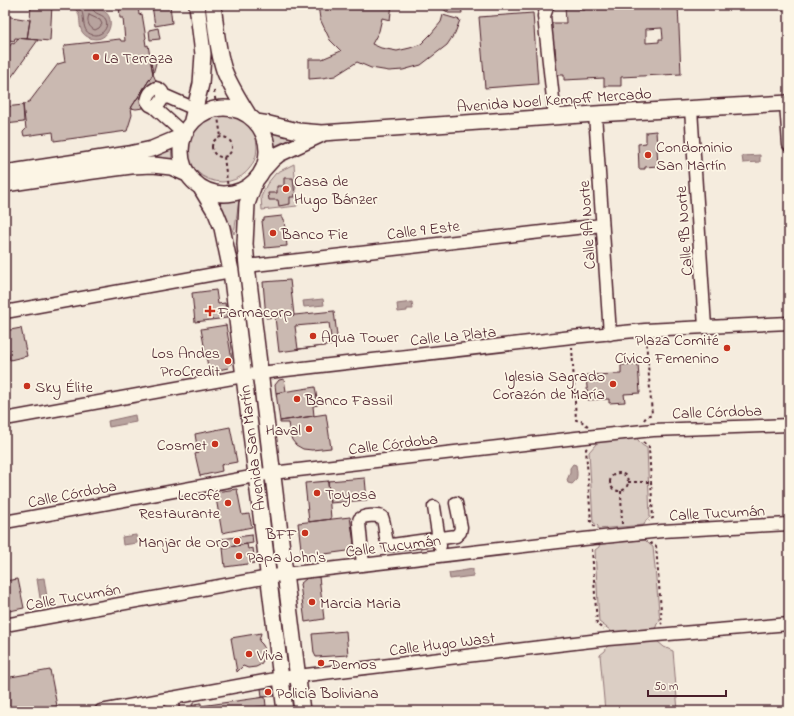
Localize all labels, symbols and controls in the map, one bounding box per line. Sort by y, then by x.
place label: La Terraza [104,47,173,71]
marker: La Terraza [91,52,101,62]
street label: Avenida Noel Kempff Mercado [456,82,652,120]
place label: Condominio San Martín [656,136,733,178]
marker: Condominio San Martín [643,150,653,160]
place label: Casa de Hugo Bánzer [294,170,378,212]
street label: Calle 9A Norte [573,179,603,270]
marker: Casa de Hugo Bánzer [281,184,291,194]
street label: Calle 9B Norte [670,184,700,277]
street label: Calle 9 Este [385,215,462,247]
place label: Banco Fie [280,223,349,247]
marker: Banco Fie [268,228,278,238]
place label: Farmacorp [217,301,292,325]
marker: Farmacorp [205,306,215,316]
street label: Calle La Plata [409,321,497,353]
place label: Aqua Tower [321,326,399,350]
place label: Plaza Comité Cívico Femenino [615,329,720,371]
marker: Aqua Tower [308,331,318,341]
place label: Los Andes ProCredit [152,342,221,384]
marker: Plaza Comité Cívico Femenino [722,343,732,353]
marker: Los Andes ProCredit [223,356,233,366]
place label: Iglesia Sagrado Corazón de María [492,365,605,407]
place label: Sky Élite [35,376,94,400]
marker: Iglesia Sagrado Corazón de María [608,379,618,389]
marker: Sky Élite [22,381,32,391]
street label: Avenida San Martín [233,383,273,512]
place label: Banco Fassil [304,389,393,413]
marker: Banco Fassil [292,394,302,404]
street label: Calle Córdoba [672,399,762,427]
place label: Haval [266,419,301,443]
marker: Haval [304,424,314,434]
street label: Calle Córdoba [347,428,439,462]
place label: Cosmet [157,434,208,458]
marker: Cosmet [210,439,220,449]
street label: Calle Córdoba [26,475,119,515]
place label: Toyosa [325,483,376,507]
place label: Lecofé Restaurante [139,484,221,526]
marker: Toyosa [312,488,322,498]
marker: Lecofé Restaurante [223,498,233,508]
street label: Calle Tucumán [669,499,766,528]
place label: BFF [264,523,298,547]
marker: BFF [300,528,310,538]
street label: Calle Tucumán [344,529,442,565]
place label: Manjar de Oro [138,531,229,555]
marker: Manjar de Oro [232,536,242,546]
place label: Papa John's [247,546,326,570]
marker: Papa John's [234,551,244,561]
street label: Calle Tucumán [24,578,123,618]
place label: Marcia Maria [320,592,401,616]
marker: Marcia Maria [307,597,317,607]
street label: Calle Hugo Wast [388,627,497,663]
place label: Viva [256,644,283,668]
marker: Viva [244,649,254,659]
place label: Demos [328,653,377,677]
marker: Demos [316,658,326,668]
scale bar [648,672,726,698]
text: 50 m [654,678,678,696]
place label: Policia Boliviana [276,682,379,706]
marker: Policia Boliviana [263,687,273,697]

